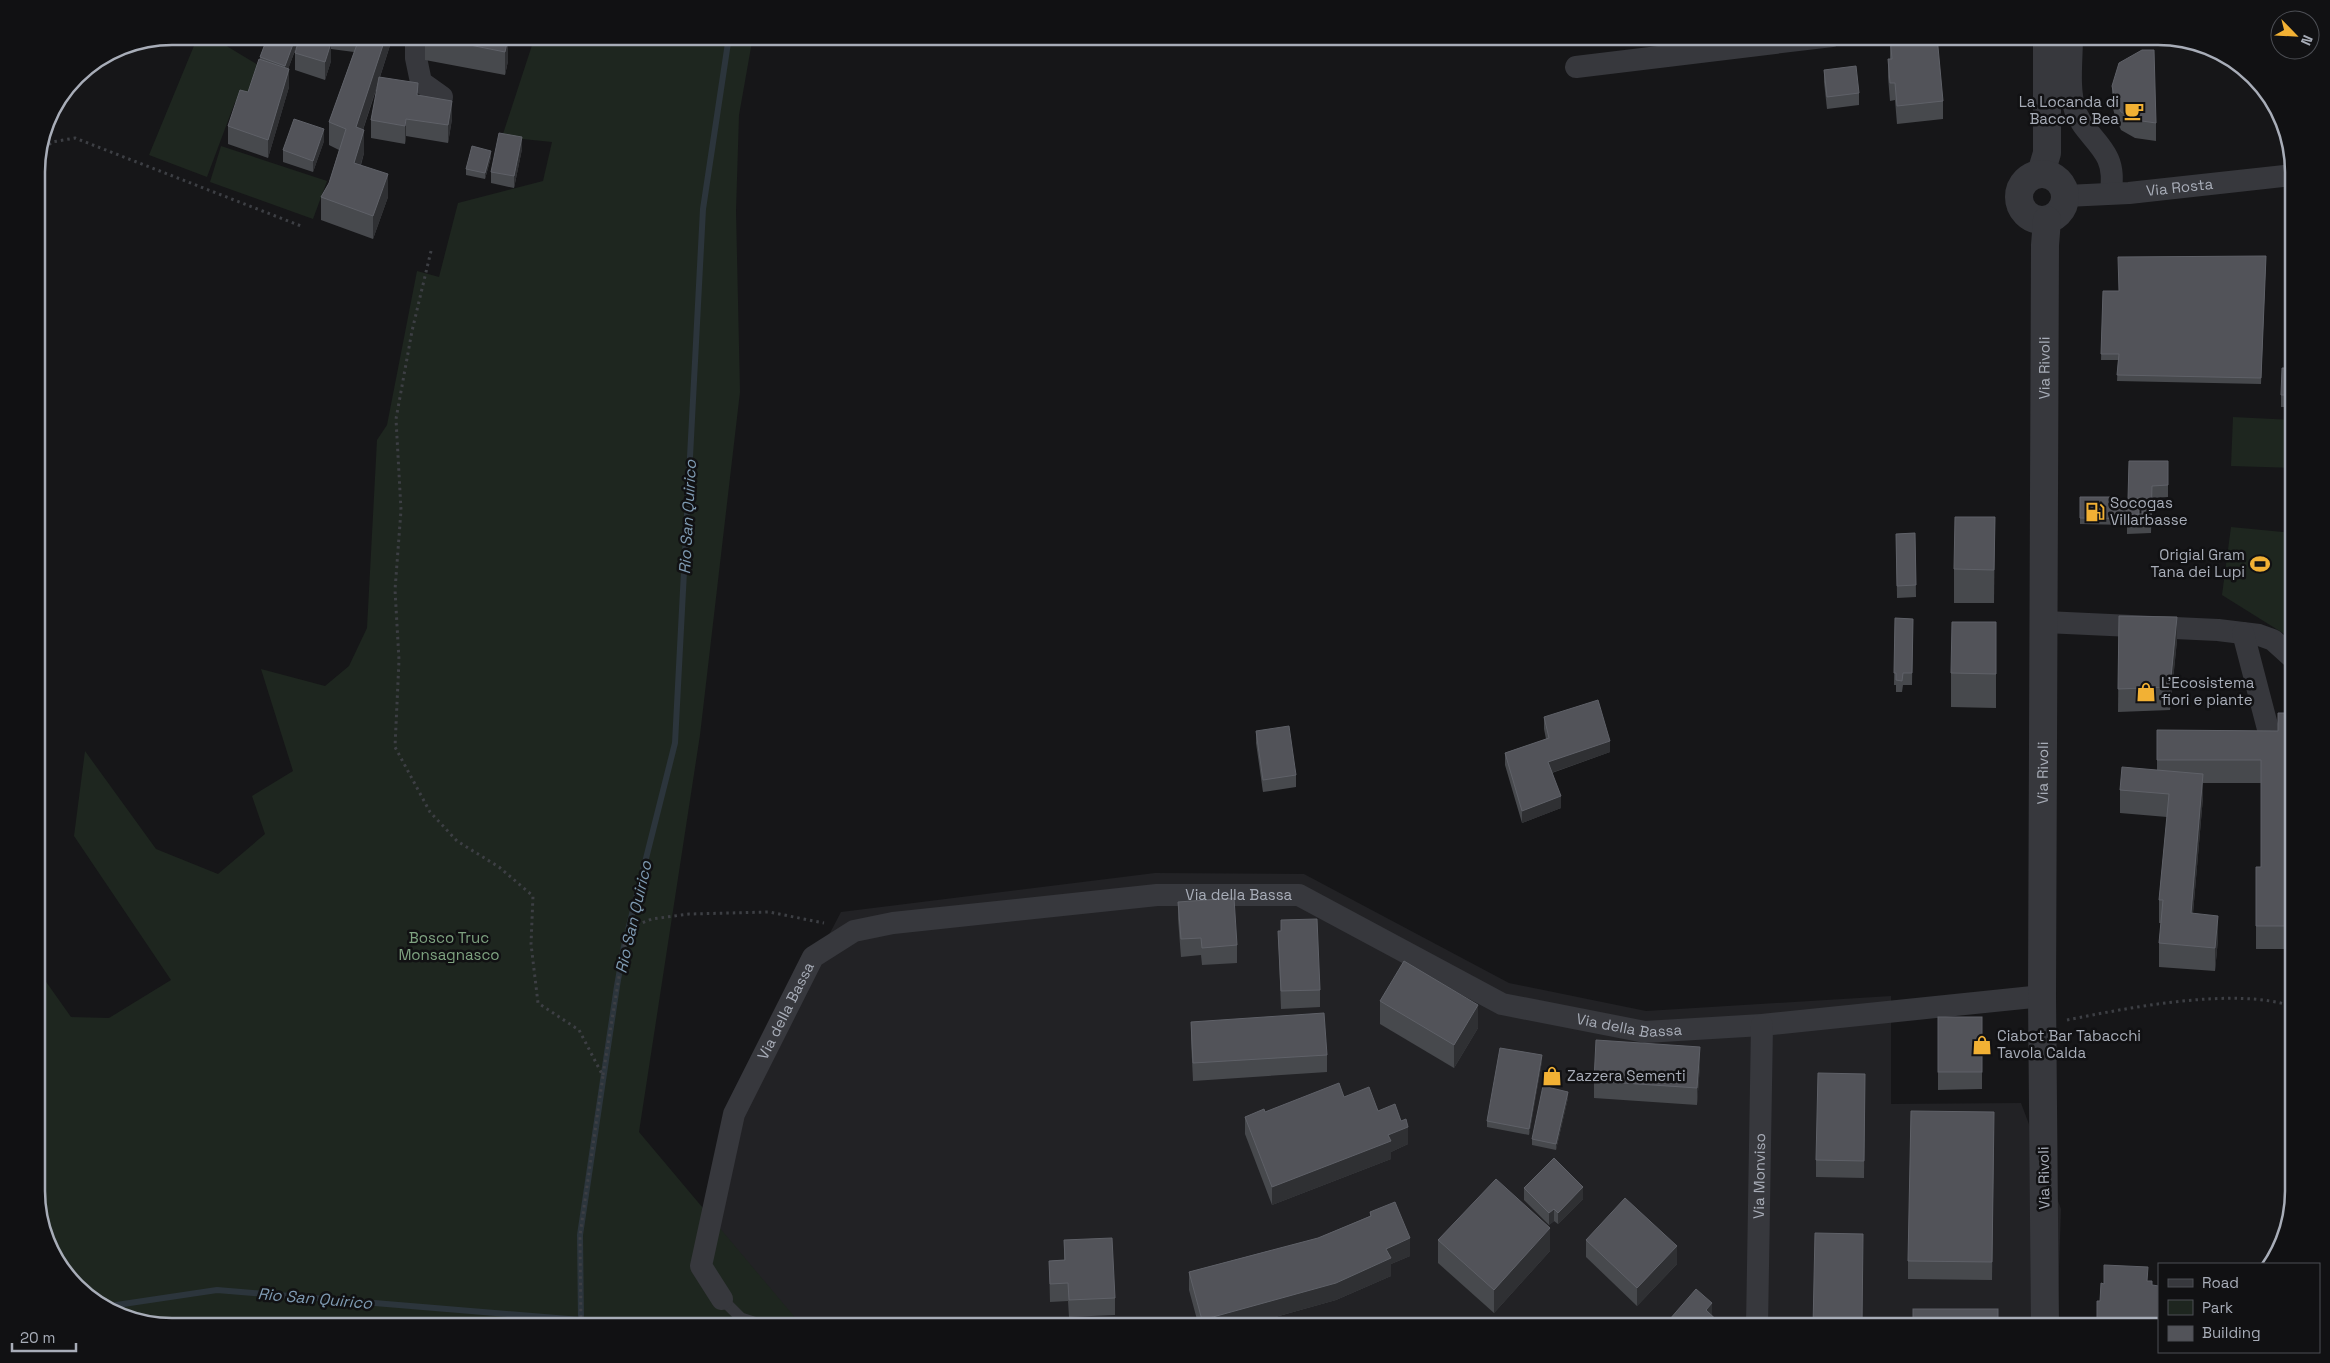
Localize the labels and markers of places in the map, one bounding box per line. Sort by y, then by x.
place label: La Locanda di Bacco e Bea [2019,92,2119,128]
cafe icon: La Locanda di Bacco e Bea [2123,100,2145,122]
place label: Socogas Villarbasse [2110,493,2188,529]
fuel station icon: Socogas Villarbasse [2084,501,2106,523]
place label: Origial Gram Tana dei Lupi [2150,545,2245,581]
sports icon: Origial Gram Tana dei Lupi [2249,553,2271,575]
place label: L'Ecosistema fiori e piante [2161,673,2255,709]
shop icon: L'Ecosistema fiori e piante [2135,681,2157,703]
place label: Ciabot Bar Tabacchi Tavola Calda [1997,1026,2141,1062]
shop icon: Ciabot Bar Tabacchi Tavola Calda [1971,1034,1993,1056]
shop icon: Zazzera Sementi [1541,1065,1563,1087]
place label: Zazzera Sementi [1567,1066,1686,1085]

